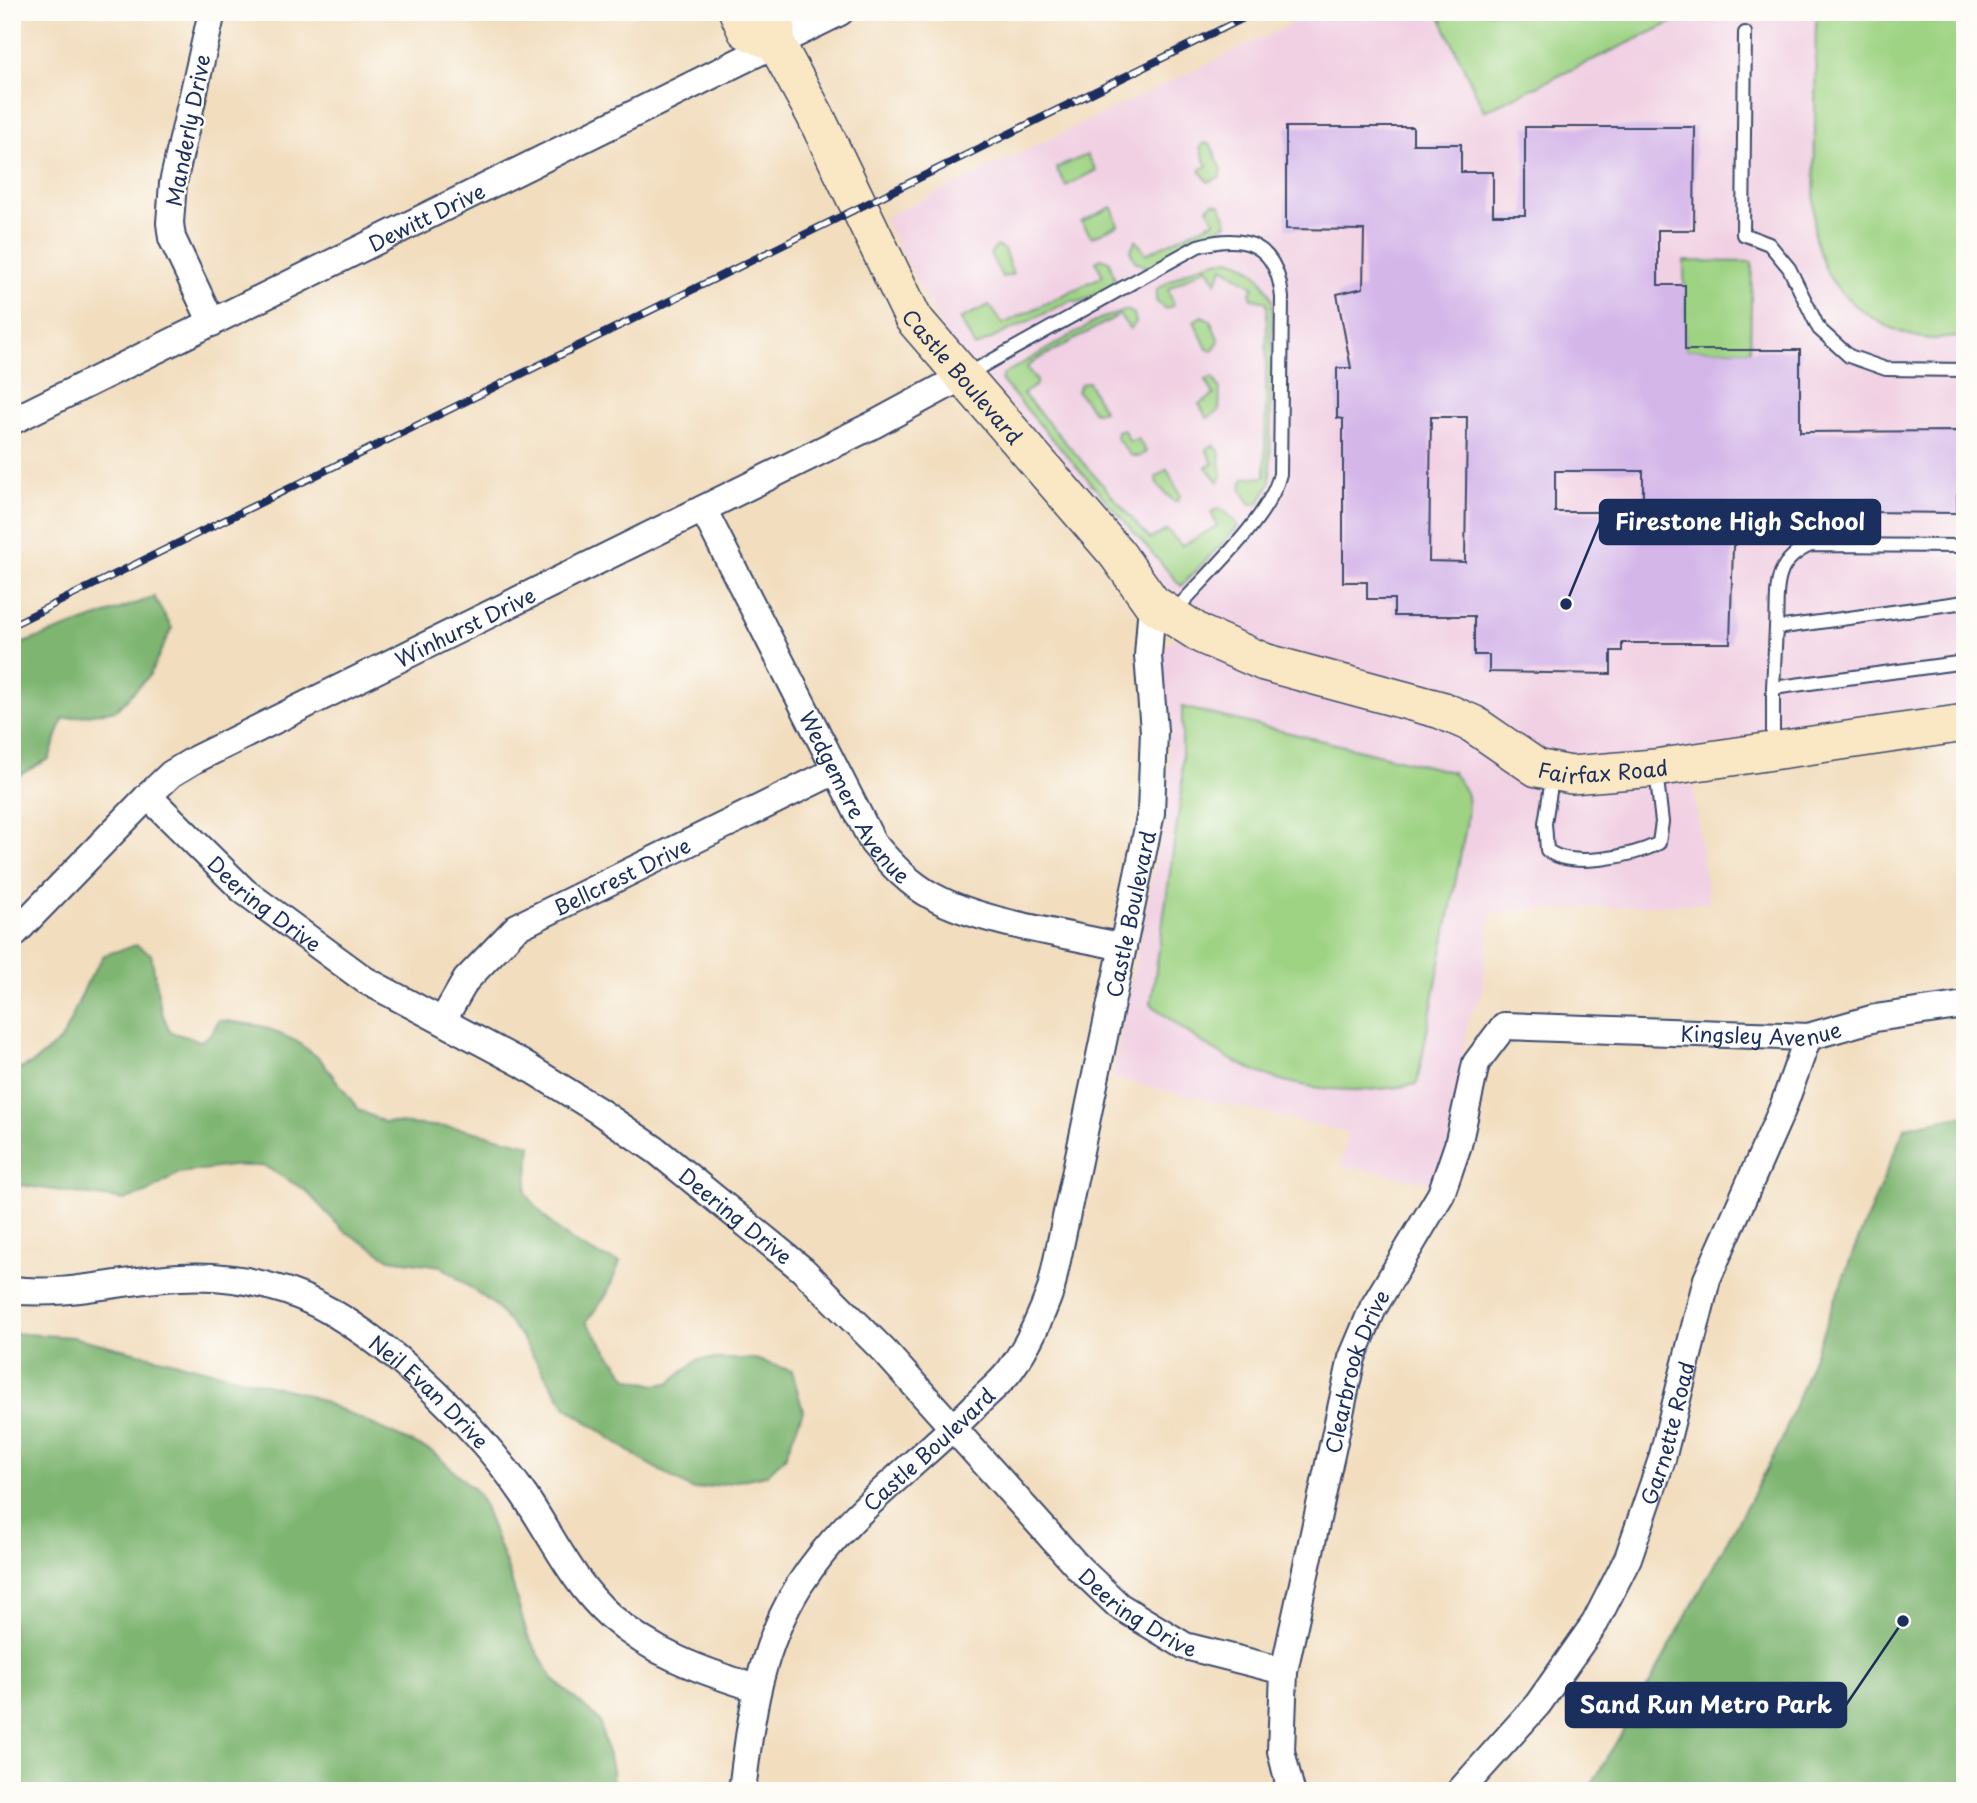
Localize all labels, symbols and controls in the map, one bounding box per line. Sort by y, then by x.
street label: Manderly Drive [157,51,217,209]
street label: Dewitt Drive [362,174,490,259]
street label: Castle Boulevard [895,304,1031,451]
callout: Firestone High School [1600,500,1880,544]
text: Firestone High School [1615,503,1865,538]
street label: Winhurst Drive [389,578,541,675]
street label: Wedgemere Avenue [792,705,918,890]
street label: Fairfax Road [1535,750,1670,791]
street label: Castle Boulevard [1097,827,1163,1000]
street label: Bellcrest Drive [547,829,696,923]
street label: Deering Drive [201,848,329,959]
street label: Kingsley Avenue [1680,1012,1845,1053]
street label: Deering Drive [672,1159,800,1272]
street label: Clearbrook Drive [1316,1283,1397,1456]
street label: Neil Evan Drive [363,1326,497,1455]
street label: Garnette Road [1631,1358,1702,1509]
street label: Castle Boulevard [855,1379,1002,1518]
street label: Deering Drive [1072,1560,1200,1664]
callout: Sand Run Metro Park [1566,1683,1846,1727]
text: Sand Run Metro Park [1580,1686,1833,1721]

